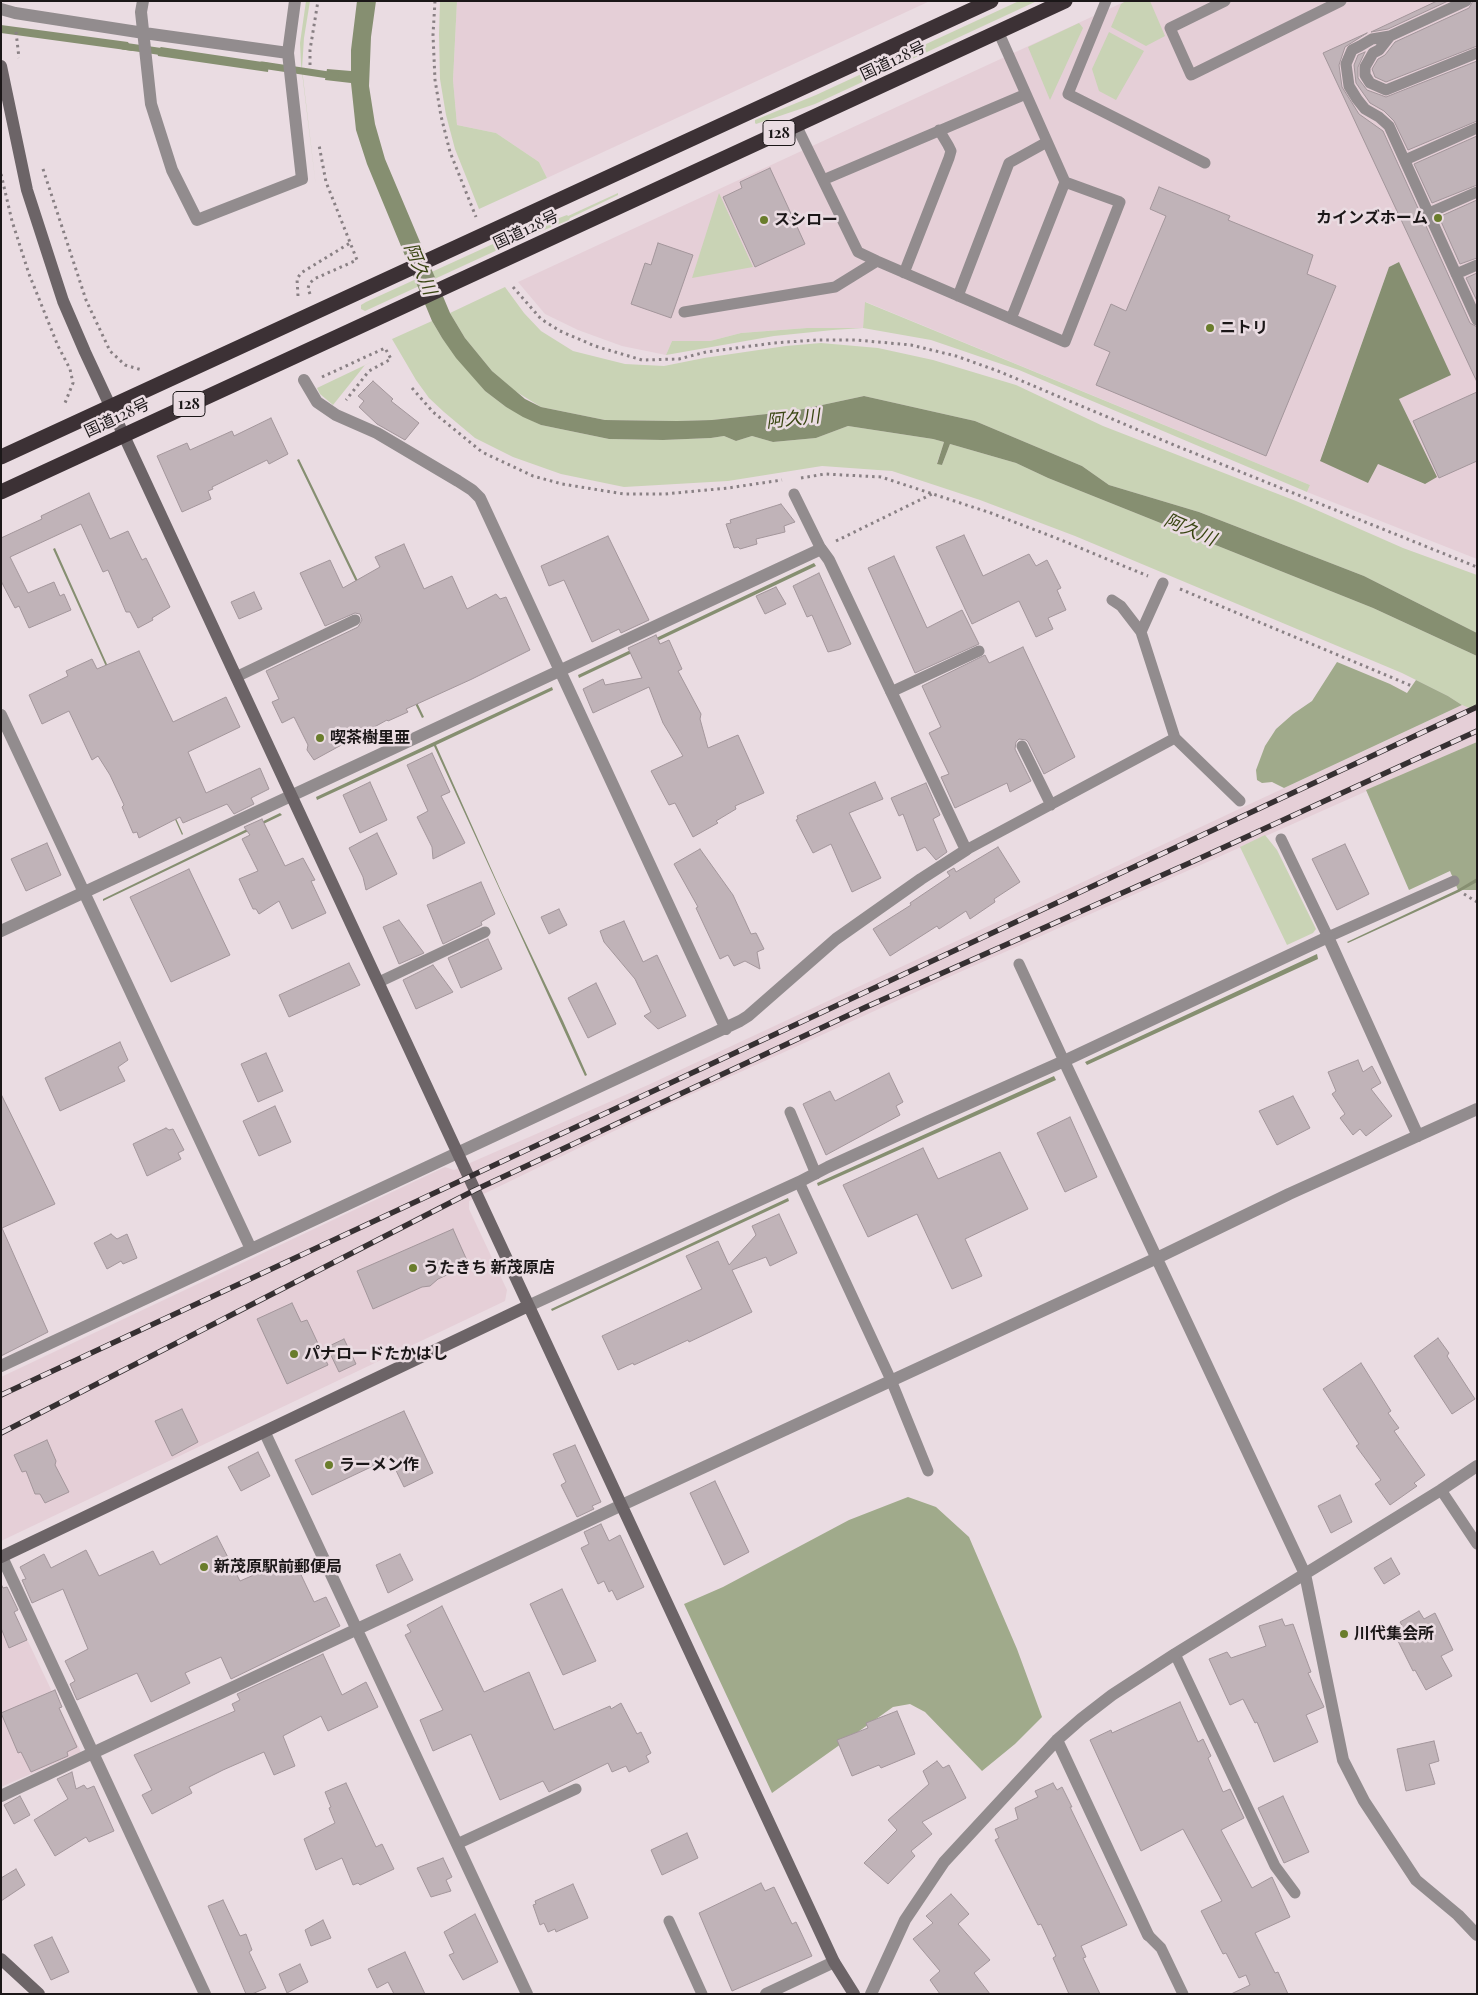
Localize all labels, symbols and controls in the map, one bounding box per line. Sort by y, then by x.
street label: 国道128号 [857,38,929,84]
road number: 128 [763,120,795,146]
street label: 国道128号 [490,207,562,253]
place label: カインズホーム [1316,208,1428,228]
place label: スシロー [774,210,838,230]
marker: カインズホーム [1432,212,1444,224]
marker: スシロー [758,214,770,226]
water label: 阿久川 [400,240,440,298]
place label: ニトリ [1220,318,1268,338]
marker: ニトリ [1204,322,1216,334]
road number: 128 [173,392,205,416]
street label: 国道128号 [81,395,153,441]
water label: 阿久川 [765,405,821,433]
water label: 阿久川 [1161,510,1219,550]
place label: 喫茶樹里亜 [330,728,410,748]
marker: 喫茶樹里亜 [314,732,326,744]
place label: うたきち 新茂原店 [423,1258,555,1278]
marker: うたきち 新茂原店 [407,1262,419,1274]
place label: パナロードたかはし [304,1344,448,1364]
marker: パナロードたかはし [288,1348,300,1360]
place label: ラーメン作 [339,1455,419,1475]
marker: ラーメン作 [323,1459,335,1471]
place label: 新茂原駅前郵便局 [214,1557,342,1577]
marker: 新茂原駅前郵便局 [198,1561,210,1573]
place label: 川代集会所 [1354,1624,1434,1644]
marker: 川代集会所 [1338,1628,1350,1640]

